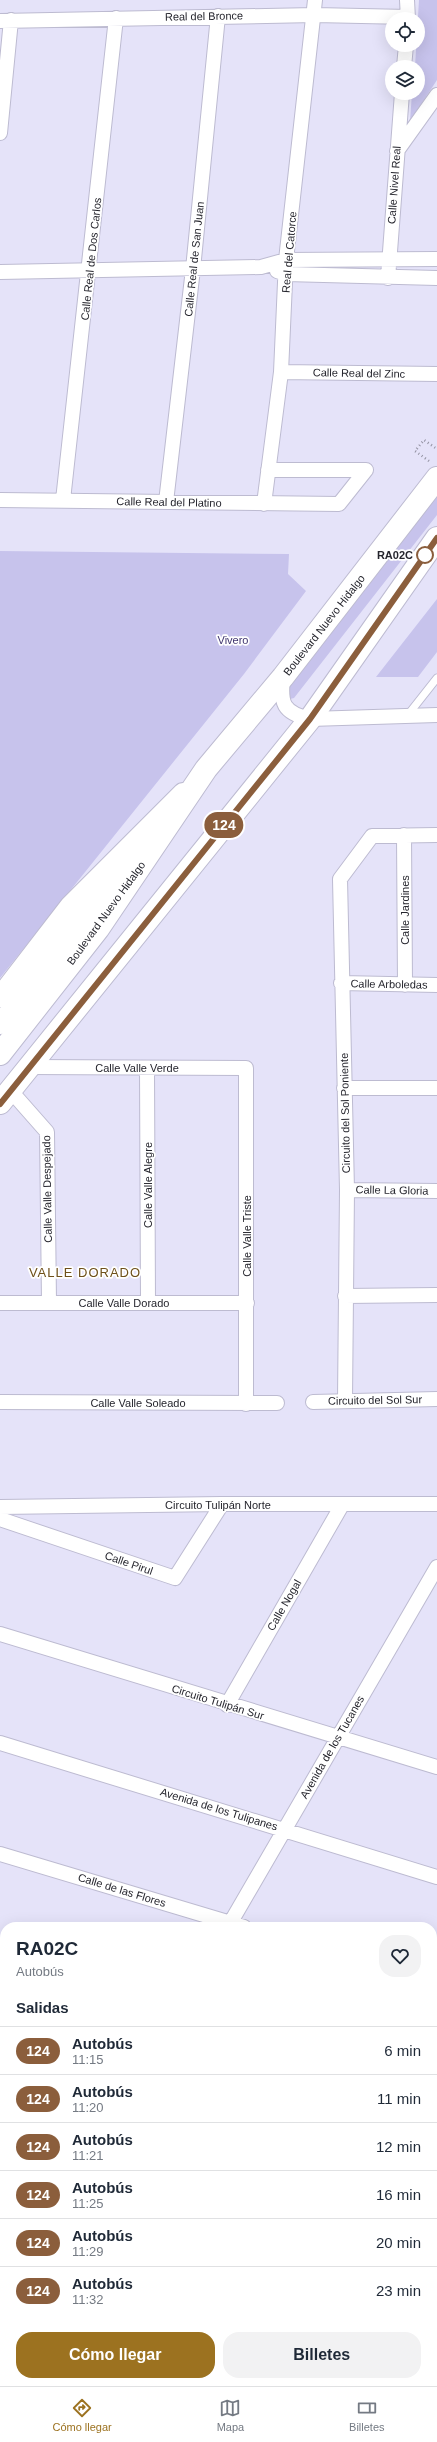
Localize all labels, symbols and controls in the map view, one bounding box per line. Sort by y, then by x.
street label: Real del Bronce [165,9,243,23]
map controls [385,12,425,100]
button: locate [385,12,425,52]
button: layers [385,60,425,100]
street label: Calle Nivel Real [385,146,403,224]
street label: Calle Real de Dos Carlos [79,196,103,321]
street label: Calle Real de San Juan [182,201,206,317]
street label: Real del Catorce [279,211,299,293]
street label: Calle Real del Zinc [313,366,406,380]
street label: Calle Real del Platino [116,495,222,509]
marker: RA02C [416,546,434,564]
place label: RA02C [377,549,413,561]
street label: Boulevard Nuevo Hidalgo [281,572,367,678]
park label: Vivero [218,634,248,646]
line badge: 124 [201,812,247,838]
text: 124 [212,817,236,833]
street label: Boulevard Nuevo Hidalgo [64,859,148,967]
street label: Calle Jardines [399,875,411,945]
street label: Calle Arboledas [350,977,428,991]
street label: Circuito del Sol Poniente [338,1053,352,1173]
street label: Calle Valle Verde [95,1062,179,1074]
street label: Calle Valle Despejado [40,1135,54,1243]
street label: Calle Valle Alegre [142,1142,154,1228]
street label: Calle La Gloria [356,1183,429,1197]
street label: Calle Valle Triste [241,1195,253,1277]
district label: VALLE DORADO [29,1265,141,1280]
street label: Calle Valle Dorado [79,1297,169,1309]
street label: Circuito del Sol Sur [328,1393,423,1407]
street label: Calle Valle Soleado [90,1397,186,1409]
street label: Circuito Tulipán Norte [165,1499,271,1511]
street label: Calle Pirul [103,1549,155,1577]
street label: Calle Nogal [265,1577,303,1633]
street label: Circuito Tulipán Sur [170,1682,266,1722]
street label: Avenida de los Tucanes [298,1693,367,1800]
street label: Avenida de los Tulipanes [159,1785,280,1833]
street label: Calle de las Flores [77,1871,168,1909]
button: heart [379,1935,421,1977]
text: RA02C [16,1938,78,1959]
text: Autobús [16,1964,64,1979]
text: Salidas [16,1999,69,2016]
text: Autobús [72,2035,133,2052]
text: 6 min [384,2042,421,2059]
text: 124 [26,2043,50,2059]
text: 11:15 [72,2052,104,2067]
text: Autobús [72,2083,133,2100]
text: 11 min [377,2090,421,2107]
text: 124 [26,2091,50,2107]
text: 11:20 [72,2100,104,2115]
text: Autobús [72,2131,133,2148]
text: 12 min [376,2138,421,2155]
text: 124 [26,2139,50,2155]
text: 11:21 [72,2148,104,2163]
text: Autobús [72,2179,133,2196]
text: 16 min [376,2186,421,2203]
text: 124 [26,2187,50,2203]
text: 11:25 [72,2196,104,2211]
text: Autobús [72,2227,133,2244]
text: 20 min [376,2234,421,2251]
text: 124 [26,2235,50,2251]
text: 11:29 [72,2244,104,2259]
text: Autobús [72,2275,133,2292]
text: 23 min [376,2282,421,2299]
text: 124 [26,2283,50,2299]
text: 11:32 [72,2292,104,2307]
button: Cómo llegar [16,2332,215,2378]
button: Billetes [223,2332,421,2378]
tab: Cómo llegar [52,2397,112,2433]
tab: Mapa [217,2397,244,2433]
tab: Billetes [349,2397,385,2433]

